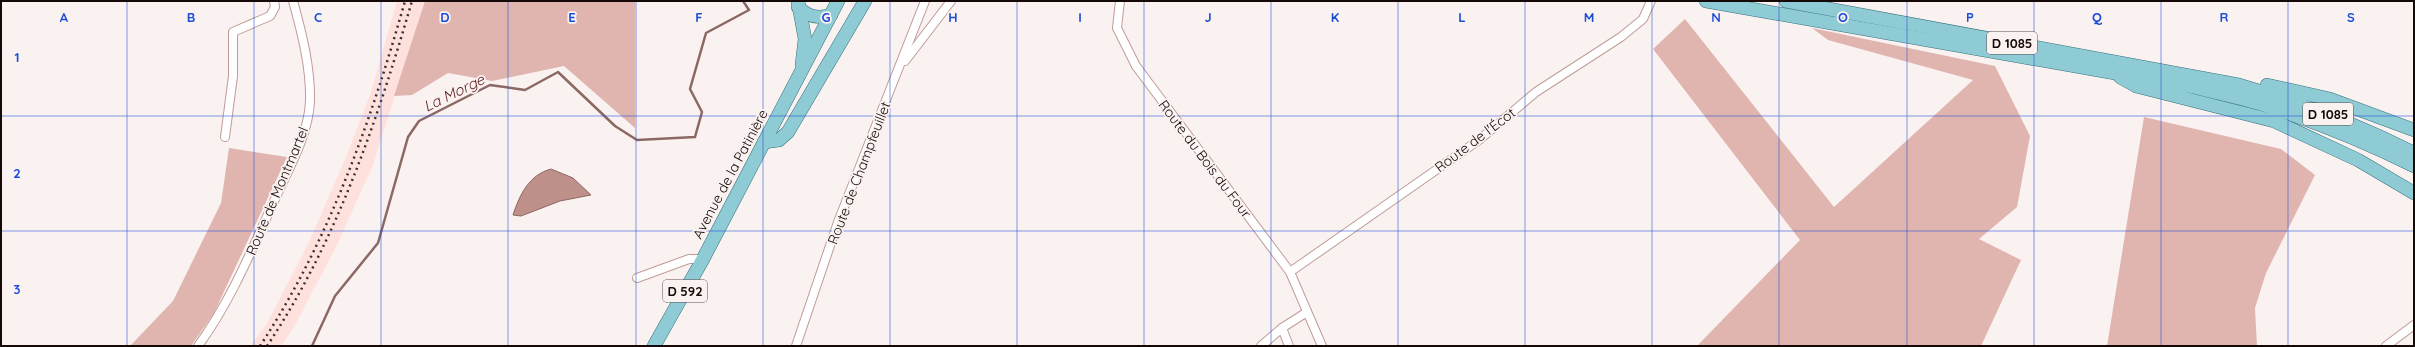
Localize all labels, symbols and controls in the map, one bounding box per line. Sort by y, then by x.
text: A [60,9,69,25]
text: B [187,9,195,25]
text: C [314,9,322,25]
text: D [440,9,450,25]
text: E [568,9,576,25]
text: F [695,9,703,25]
text: G [821,9,831,25]
text: H [948,9,958,25]
text: I [1078,9,1082,25]
text: J [1204,9,1212,25]
text: K [1331,9,1340,25]
text: L [1458,9,1466,25]
text: M [1584,9,1594,25]
text: N [1711,9,1721,25]
text: O [1838,9,1848,25]
text: P [1966,9,1974,25]
text: Q [2092,9,2103,25]
text: R [2220,9,2229,25]
text: S [2347,9,2355,25]
road number: D 1085 [1987,32,2037,54]
text: 1 [14,49,20,65]
water label: La Morge [420,69,488,115]
street label: Route du Bois du Four [1155,96,1256,222]
street label: Route de Champfeuillet [823,99,895,247]
road number: D 1085 [2303,103,2353,125]
street label: Route de l'Écot [1431,104,1519,176]
street label: Avenue de la Patinière [688,106,772,242]
street label: Route de Montmartel [242,124,312,258]
text: 2 [13,165,21,181]
road number: D 592 [663,280,707,302]
text: 3 [14,281,21,297]

